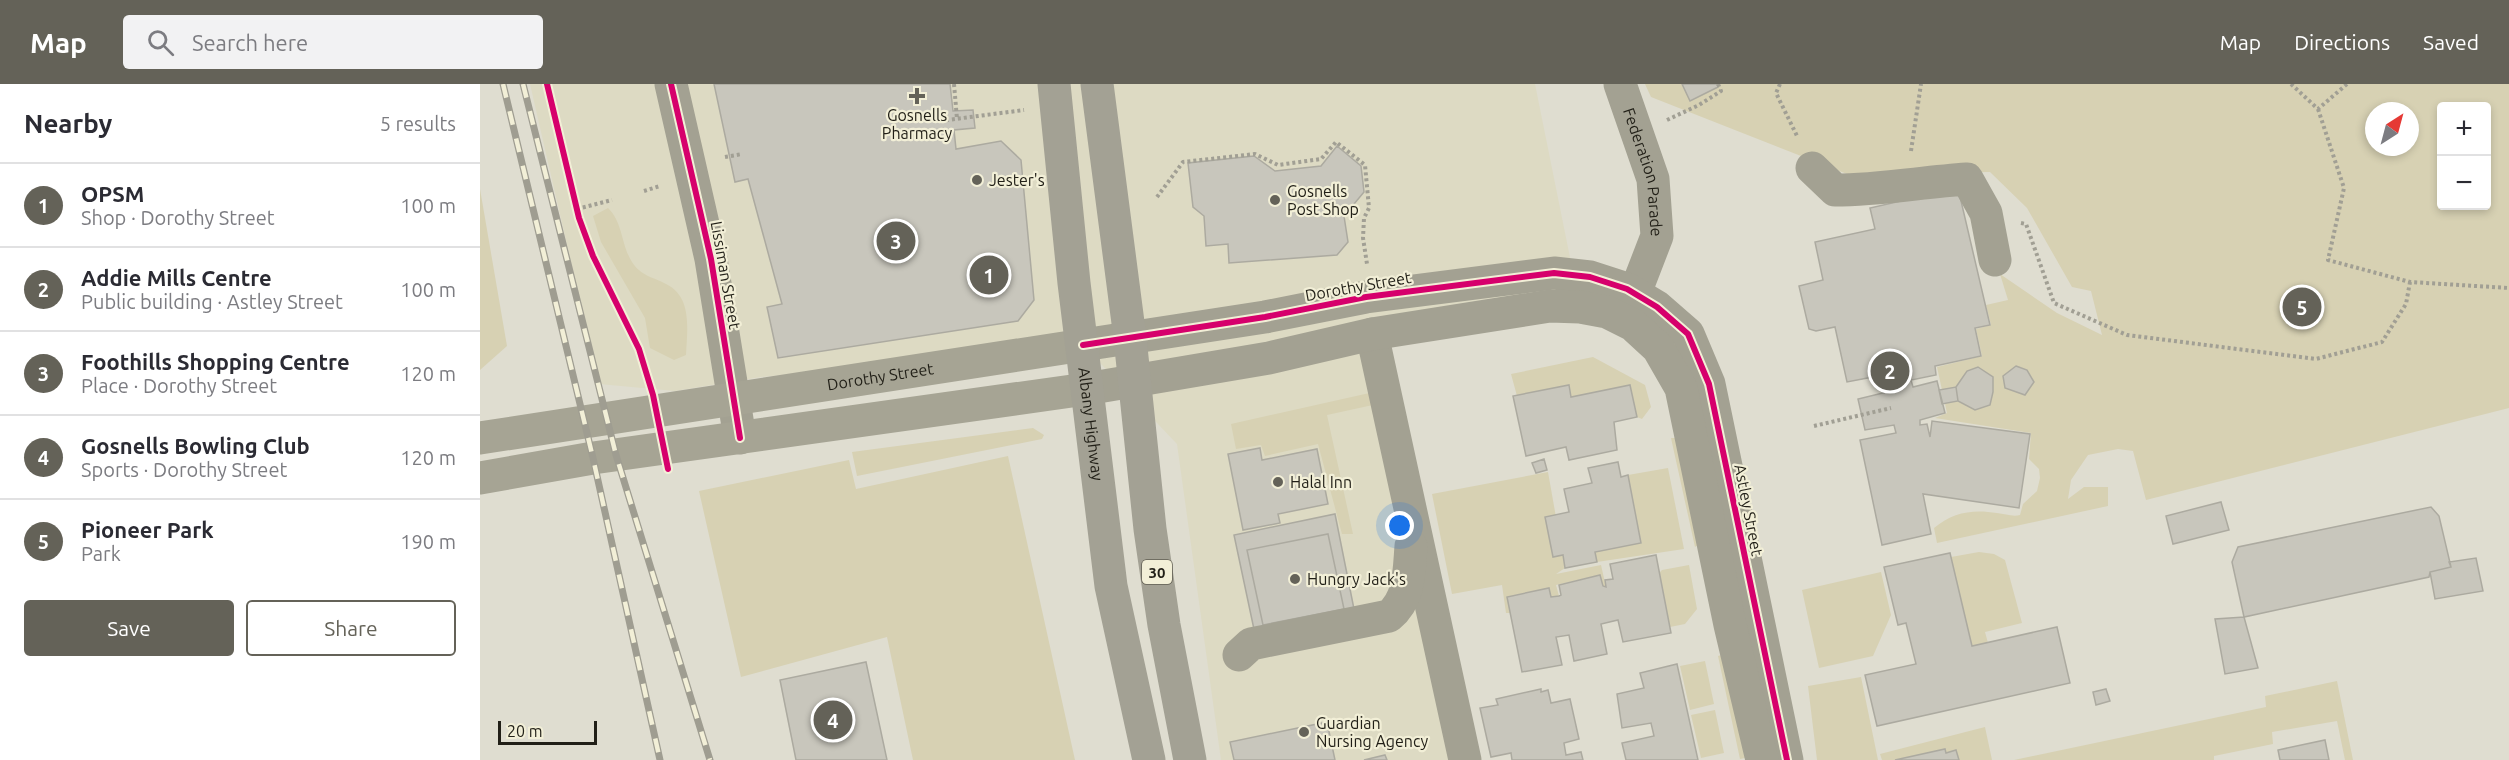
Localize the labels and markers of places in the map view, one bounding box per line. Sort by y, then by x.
marker: Gosnells Pharmacy [910,89,924,103]
place label: Gosnells Pharmacy [882,106,952,142]
place label: Jester's [989,171,1045,189]
marker: Jester's [970,173,984,187]
place label: Gosnells Post Shop [1287,182,1359,218]
marker: Gosnells Post Shop [1268,193,1282,207]
pin: 3 [876,218,916,264]
pin: 1 [970,252,1008,297]
pin: 5 [2282,284,2322,330]
pin: 2 [1870,348,1910,394]
place label: Halal Inn [1290,473,1352,491]
marker: Halal Inn [1271,475,1285,489]
place label: Hungry Jack's [1307,570,1406,588]
marker: Hungry Jack's [1288,572,1302,586]
pin: 4 [814,698,852,742]
place label: Guardian Nursing Agency [1316,714,1429,750]
marker: Guardian Nursing Agency [1297,725,1311,739]

